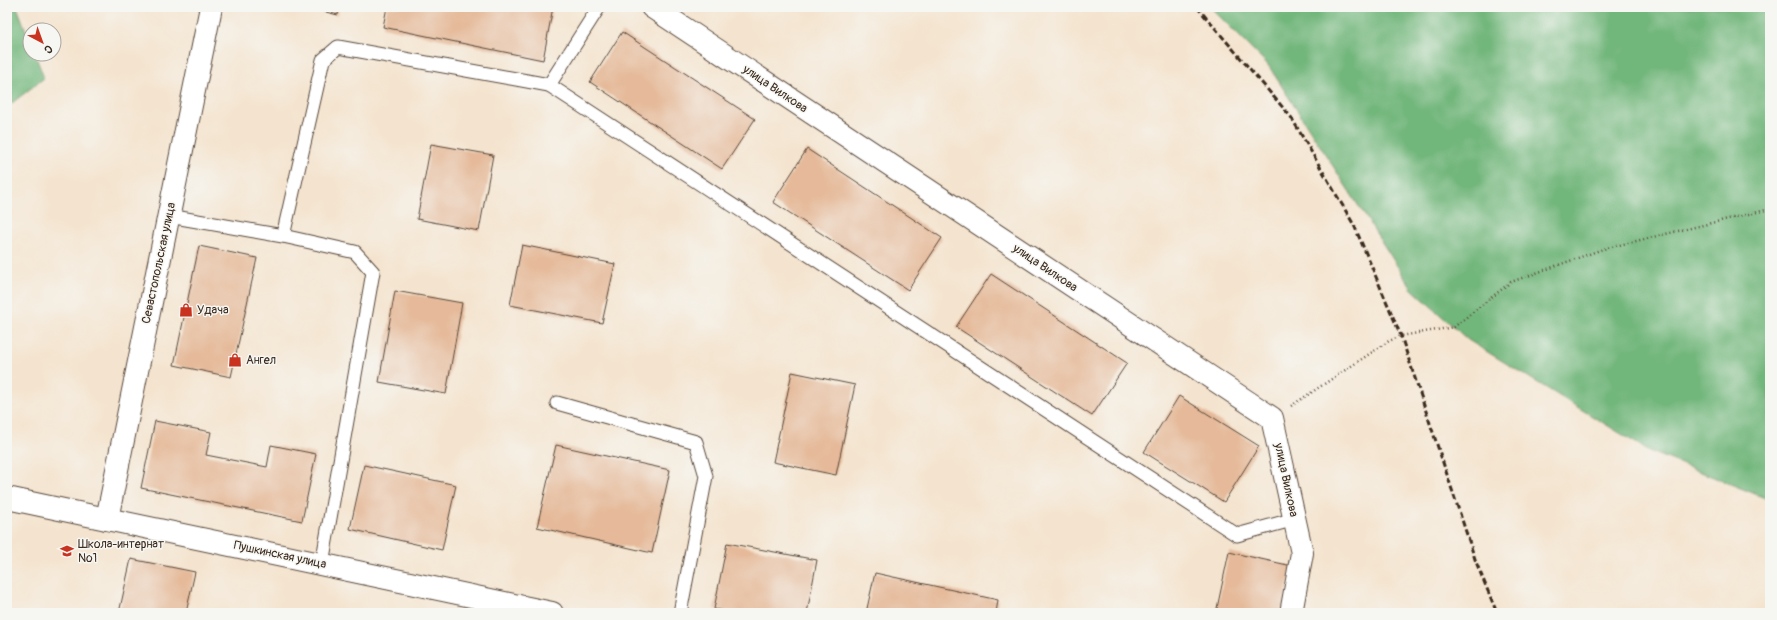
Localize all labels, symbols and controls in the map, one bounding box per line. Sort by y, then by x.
north arrow [22,22,62,62]
text: С [41,42,55,56]
street label: улица Вилкова [739,61,811,116]
street label: Севастопольская улица [139,201,179,325]
street label: улица Вилкова [1009,240,1081,295]
shop icon: Удача [178,302,194,318]
place label: Удача [197,303,229,318]
shop icon: Ангел [227,352,243,368]
place label: Ангел [246,353,276,368]
street label: улица Вилкова [1271,441,1301,519]
place label: Школа-интернат №1 [78,537,164,566]
street label: Пушкинская улица [232,538,328,572]
school or university icon: Школа-интернат №1 [59,543,75,559]

